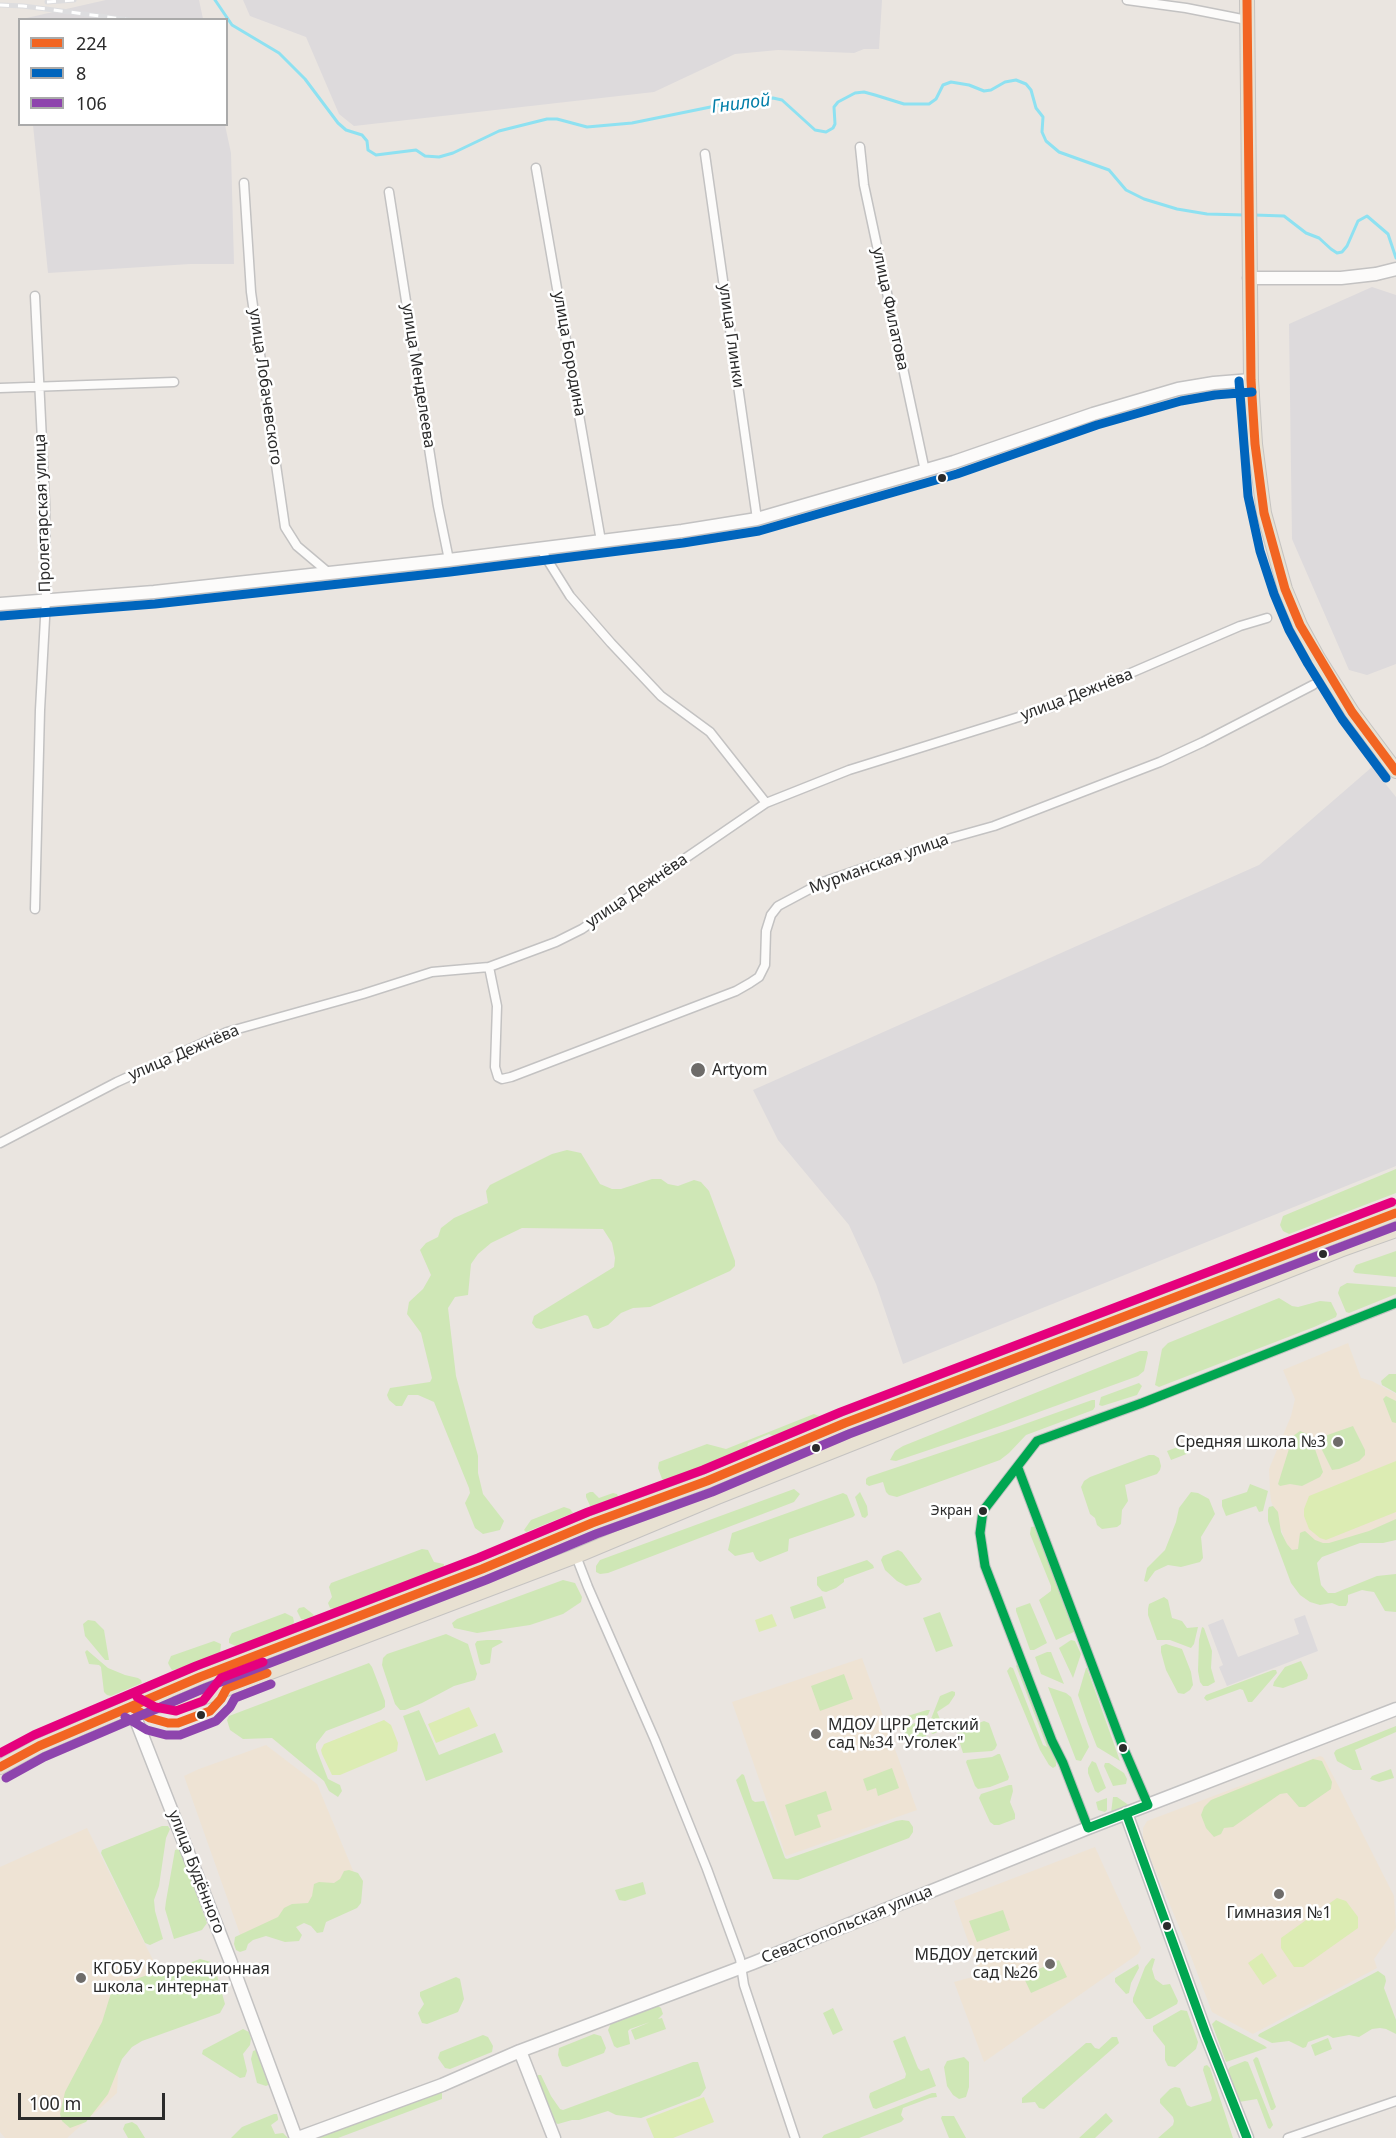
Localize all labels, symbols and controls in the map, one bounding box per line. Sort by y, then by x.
legend [18,18,228,126]
text: 224 [76,31,107,55]
text: 8 [76,61,86,85]
water label: Гнилой [710,90,772,118]
text: 106 [76,91,107,115]
street label: улица Филатова [868,246,912,372]
street label: улица Глинки [714,283,748,389]
street label: улица Бородина [549,290,589,418]
street label: улица Менделеева [397,302,439,450]
street label: улица Лобачевского [245,308,285,466]
street label: Пролетарская улица [31,433,55,593]
unlabelled marker [936,472,948,484]
street label: улица Дежнёва [1018,665,1136,725]
street label: Мурманская улица [807,830,951,898]
street label: улица Дежнёва [583,850,691,932]
street label: улица Дежнёва [126,1021,242,1085]
place label: Artyom [712,1060,767,1080]
marker: Artyom [689,1061,707,1079]
unlabelled marker [1317,1248,1329,1260]
place label: Средняя школа №3 [1175,1432,1326,1452]
marker: Средняя школа №3 [1331,1435,1345,1449]
unlabelled marker [810,1442,822,1454]
place label: Экран [931,1503,972,1519]
marker: Экран [977,1505,989,1517]
unlabelled marker [195,1709,207,1721]
place label: МДОУ ЦРР Детский сад №34 "Уголек" [828,1715,979,1753]
marker: МДОУ ЦРР Детский сад №34 "Уголек" [809,1727,823,1741]
unlabelled marker [1117,1742,1129,1754]
street label: улица Будённого [164,1808,228,1936]
street label: Севастопольская улица [759,1882,935,1968]
marker: Гимназия №1 [1272,1887,1286,1901]
place label: Гимназия №1 [1226,1903,1332,1923]
unlabelled marker [1161,1920,1173,1932]
place label: МБДОУ детский сад №26 [915,1945,1038,1983]
marker: МБДОУ детский сад №26 [1043,1957,1057,1971]
place label: КГОБУ Коррекционная школа - интернат [93,1959,270,1997]
marker: КГОБУ Коррекционная школа - интернат [74,1971,88,1985]
scale bar [21,2081,168,2119]
text: 100 m [29,2091,81,2115]

